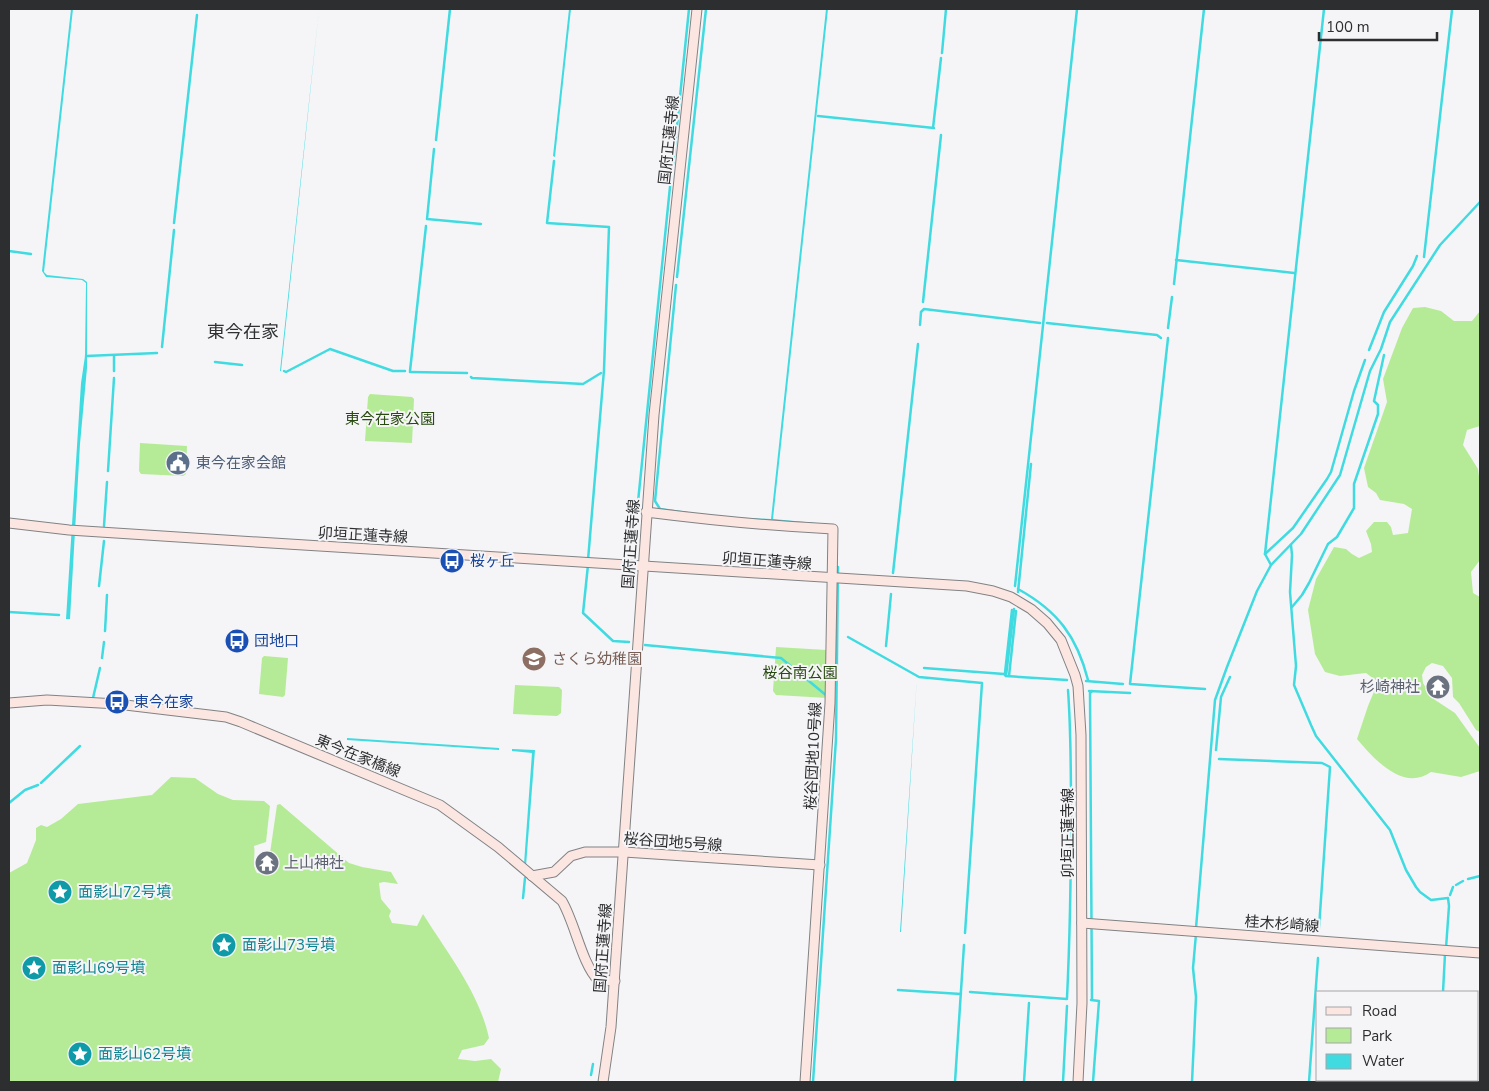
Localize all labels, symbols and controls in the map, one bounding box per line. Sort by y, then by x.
scale bar [1319,10,1436,42]
text: 100 m [1326,17,1370,37]
street label: 国府正蓮寺線 [654,94,684,186]
district label: 東今在家 [207,320,279,344]
park label: 東今在家公園 [345,409,435,429]
public building icon: 東今在家会館 [165,450,191,476]
place label: 東今在家会館 [196,453,286,473]
street label: 国府正蓮寺線 [618,498,644,590]
street label: 卯垣正蓮寺線 [318,523,408,547]
bus stop icon: 桜ヶ丘 [439,548,465,574]
street label: 卯垣正蓮寺線 [721,548,813,574]
place label: 桜ヶ丘 [470,551,515,571]
bus stop icon: 団地口 [224,628,250,654]
place label: 団地口 [254,631,299,651]
school or university icon: さくら幼稚園 [521,646,547,672]
place label: さくら幼稚園 [552,649,642,669]
park label: 桜谷南公園 [762,663,838,683]
temple icon: 杉崎神社 [1425,674,1451,700]
place label: 杉崎神社 [1360,677,1420,697]
bus stop icon: 東今在家 [104,689,130,715]
place label: 東今在家 [134,692,194,712]
street label: 桜谷団地10号線 [800,702,826,810]
street label: 東今在家橋線 [313,730,403,782]
street label: 卯垣正蓮寺線 [1058,788,1078,878]
street label: 桜谷団地5号線 [623,829,723,855]
temple icon: 上山神社 [254,850,280,876]
place label: 上山神社 [284,853,344,873]
place icon: 面影山72号墳 [47,879,73,905]
place label: 面影山72号墳 [78,882,171,902]
street label: 国府正蓮寺線 [590,902,616,994]
street label: 桂木杉崎線 [1244,911,1320,937]
place icon: 面影山73号墳 [211,932,237,958]
place label: 面影山73号墳 [242,935,335,955]
place icon: 面影山69号墳 [21,955,47,981]
place label: 面影山69号墳 [52,958,145,978]
legend [1316,991,1479,1081]
text: Road [1362,1001,1397,1021]
text: Park [1362,1026,1392,1046]
place icon: 面影山62号墳 [67,1041,93,1067]
place label: 面影山62号墳 [98,1044,191,1064]
text: Water [1362,1051,1405,1071]

